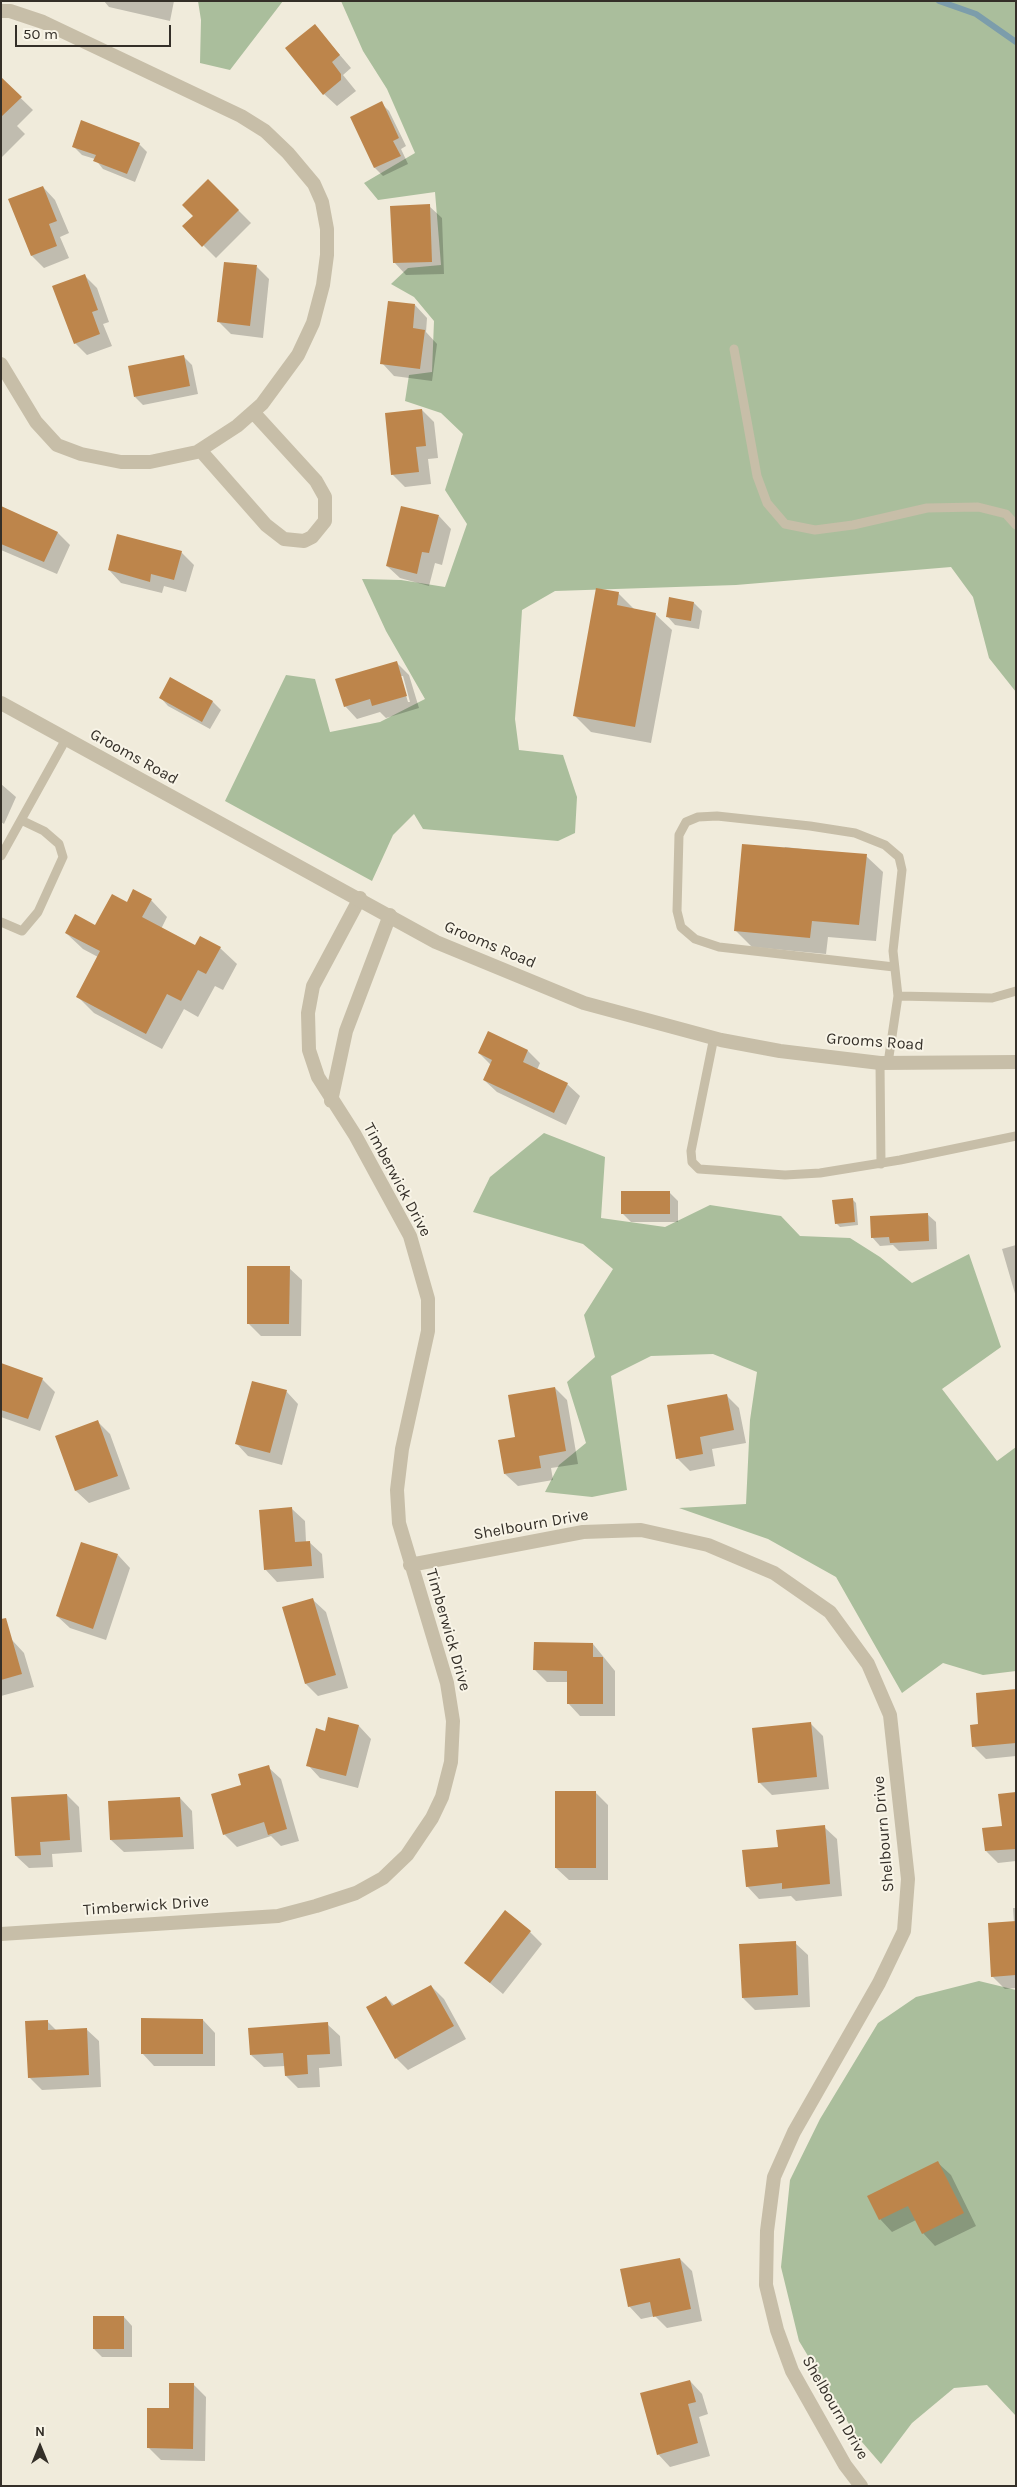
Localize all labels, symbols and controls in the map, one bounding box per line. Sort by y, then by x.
scale bar [18,15,174,47]
text: 50 m [23,25,58,43]
street label: Grooms Road [87,725,181,789]
street label: Grooms Road [441,917,539,973]
street label: Grooms Road [826,1029,924,1055]
street label: Timberwick Drive [359,1120,435,1240]
street label: Shelbourn Drive [472,1505,590,1545]
street label: Timberwick Drive [421,1567,475,1693]
street label: Shelbourn Drive [869,1775,899,1893]
street label: Timberwick Drive [82,1892,210,1920]
street label: Shelbourn Drive [798,2353,872,2463]
north arrow [15,2422,65,2472]
text: N [35,2423,45,2440]

